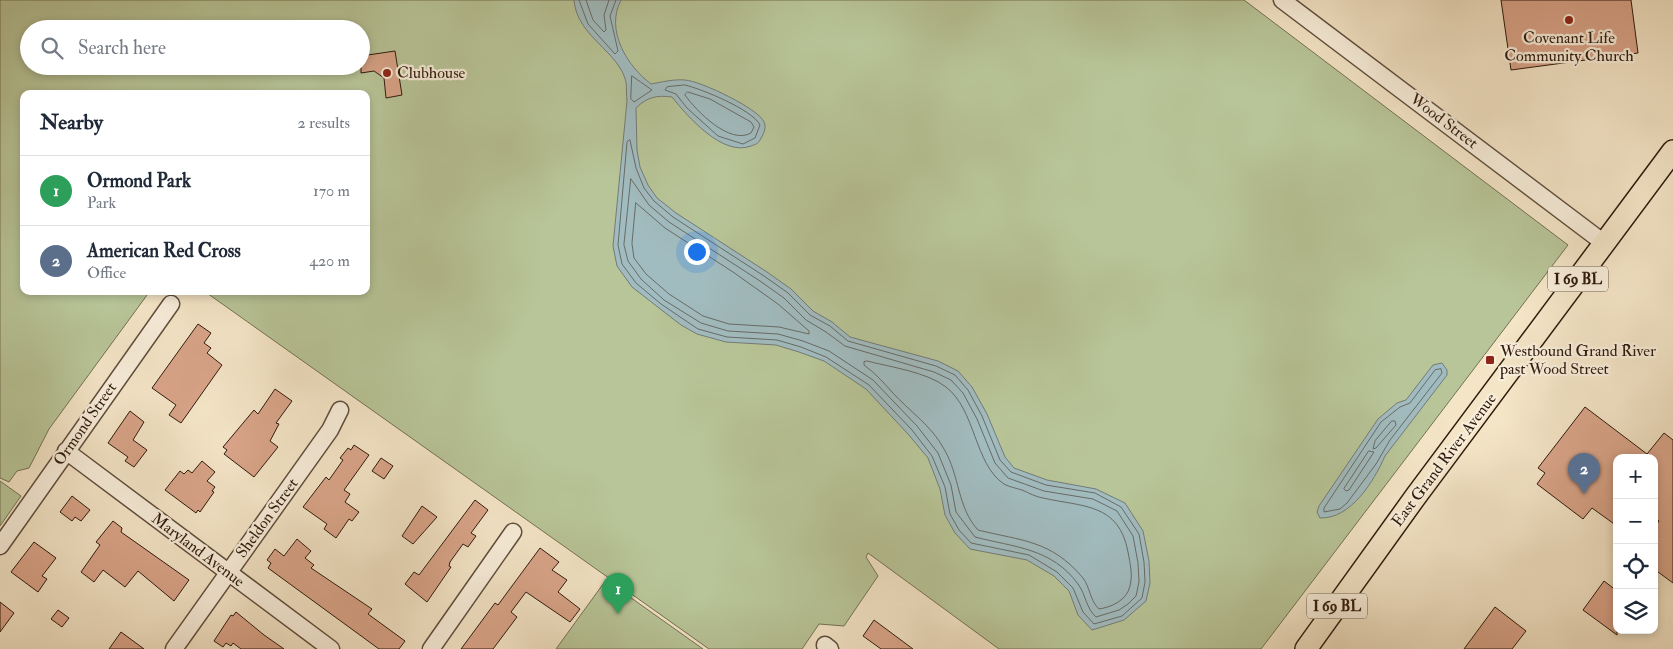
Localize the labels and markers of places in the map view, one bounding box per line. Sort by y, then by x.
marker: Covenant Life Community Church [1563,14,1575,26]
place label: Covenant Life Community Church [1504,28,1634,66]
place label: Clubhouse [397,63,466,83]
marker: Clubhouse [381,67,393,79]
place label: Westbound Grand River past Wood Street [1499,341,1656,380]
marker: Westbound Grand River past Wood Street [1484,354,1496,366]
pin: 2 [1568,453,1600,494]
pin: 1 [602,573,634,614]

